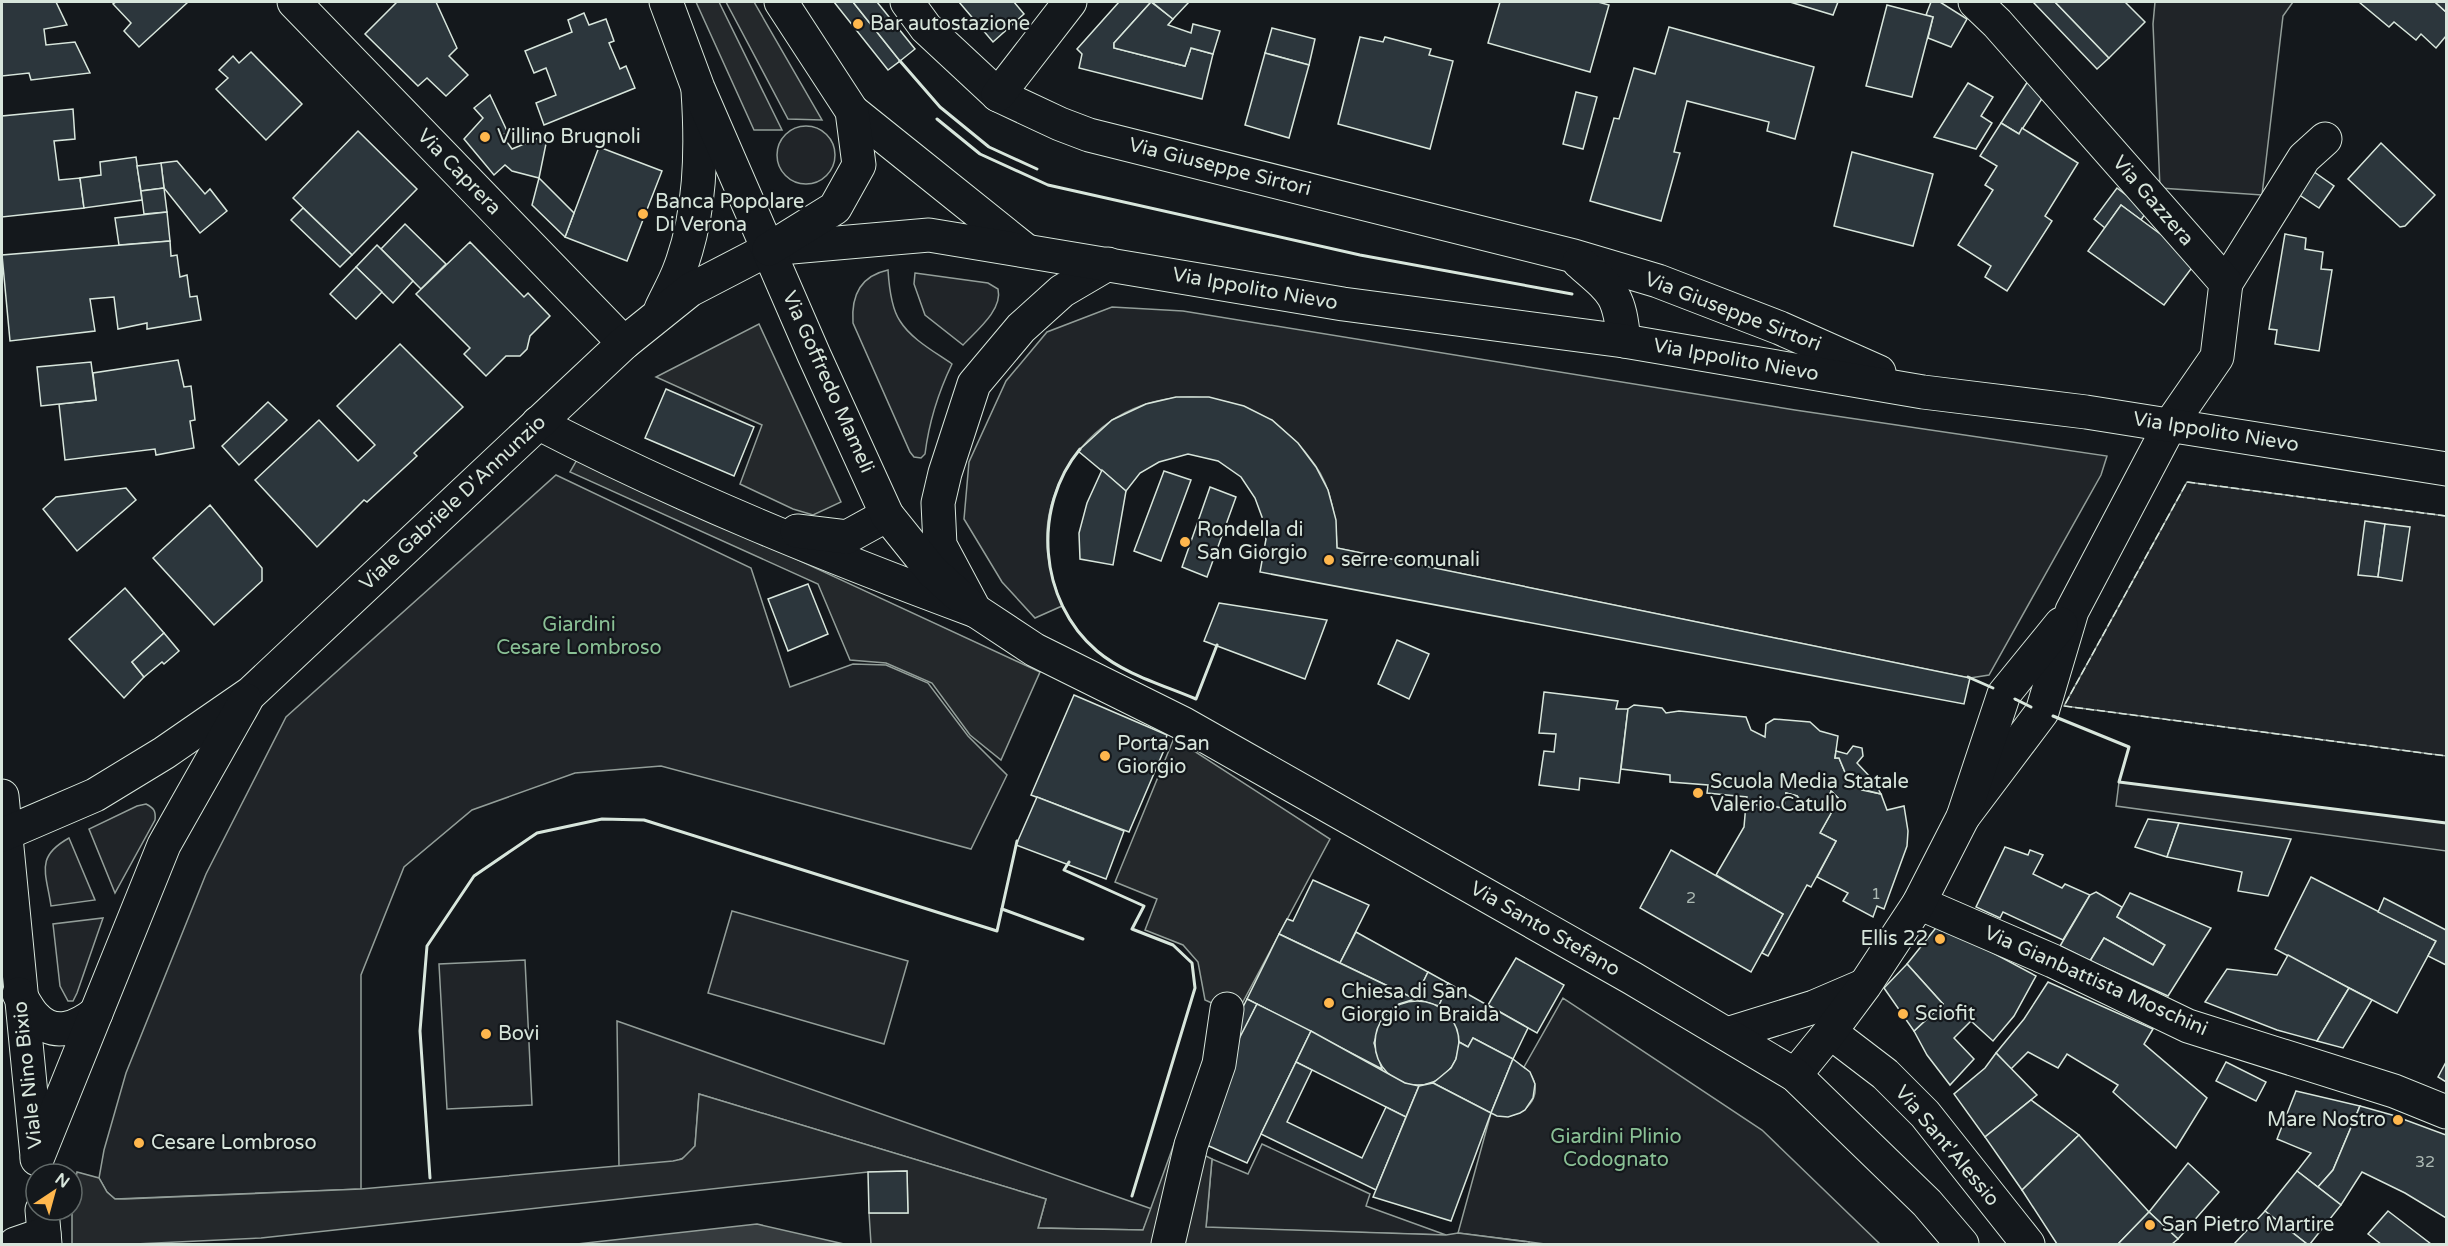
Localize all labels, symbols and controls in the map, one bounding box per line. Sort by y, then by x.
place label: Bar autostazione [870,12,1030,36]
marker: Bar autostazione [851,17,865,31]
street label: Via Caprera [412,124,506,220]
place label: Villino Brugnoli [497,125,641,149]
marker: Villino Brugnoli [478,130,492,144]
street label: Via Giuseppe Sirtori [1126,133,1314,201]
street label: Via Gazzera [2107,151,2199,251]
place label: Banca Popolare Di Verona [655,190,804,237]
marker: Banca Popolare Di Verona [636,207,650,221]
street label: Via Ippolito Nievo [1170,263,1340,315]
street label: Via Giuseppe Sirtori [1641,267,1825,357]
street label: Via Goffredo Mameli [777,287,879,477]
street label: Via Ippolito Nievo [1651,334,1821,386]
street label: Via Ippolito Nievo [2131,407,2301,457]
street label: Viale Gabriele D'Annunzio [355,410,551,596]
place label: Rondella di San Giorgio [1197,518,1307,565]
marker: Rondella di San Giorgio [1178,535,1192,549]
place label: serre comunali [1341,548,1480,572]
marker: serre comunali [1322,553,1336,567]
park label: Giardini Cesare Lombroso [496,613,662,660]
place label: Porta San Giorgio [1117,732,1210,779]
marker: Porta San Giorgio [1098,749,1112,763]
place label: Scuola Media Statale Valerio Catullo [1710,770,1909,817]
marker: Scuola Media Statale Valerio Catullo [1691,786,1705,800]
street label: Via Santo Stefano [1466,876,1624,982]
house number: 1 [1871,884,1881,904]
house number: 2 [1686,888,1696,908]
street label: Via Gianbattista Moschini [1981,921,2211,1041]
place label: Ellis 22 [1860,927,1928,951]
marker: Ellis 22 [1933,932,1947,946]
place label: Chiesa di San Giorgio in Braida [1341,980,1499,1027]
marker: Chiesa di San Giorgio in Braida [1322,996,1336,1010]
street label: Viale Nino Bixio [8,1000,48,1150]
place label: Sciofit [1915,1002,1976,1026]
marker: Sciofit [1896,1007,1910,1021]
place label: Bovi [498,1022,539,1046]
marker: Bovi [479,1027,493,1041]
street label: Via Sant'Alessio [1890,1081,2004,1211]
place label: Mare Nostro [2267,1108,2386,1132]
marker: Mare Nostro [2391,1113,2405,1127]
park label: Giardini Plinio Codognato [1550,1125,1682,1172]
place label: Cesare Lombroso [151,1131,317,1155]
marker: Cesare Lombroso [132,1136,146,1150]
house number: 32 [2415,1152,2435,1172]
north arrow [24,1162,84,1222]
text: N [51,1169,73,1193]
place label: San Pietro Martire [2162,1213,2334,1237]
marker: San Pietro Martire [2143,1218,2157,1232]

